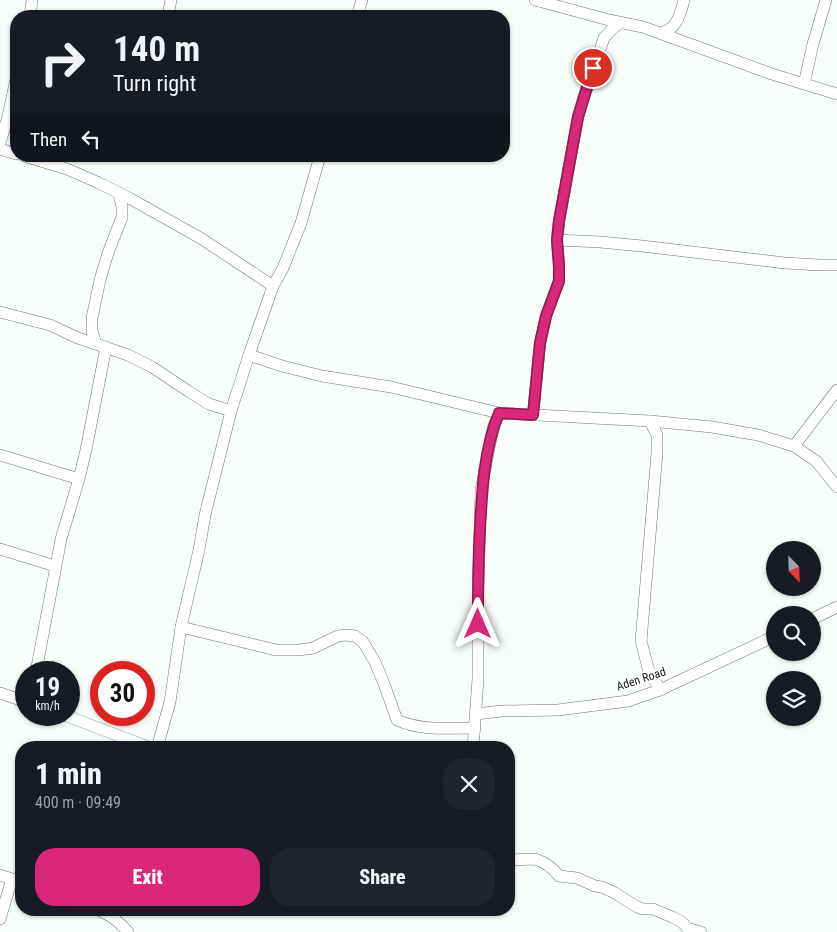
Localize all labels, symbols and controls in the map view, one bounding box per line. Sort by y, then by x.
text: 140 m [113,29,200,70]
icon: right [30,30,95,95]
pin [572,47,614,89]
icon: arrive [579,54,607,82]
text: Turn right [113,71,196,96]
icon: left [77,125,105,153]
text: Then [30,128,67,151]
north arrow [766,541,821,596]
map controls [766,541,821,726]
position arrow [451,597,503,649]
button: search [766,606,821,661]
speed limit sign: 30 [90,661,155,726]
street label: Aden Road [615,664,668,694]
button: layers [766,671,821,726]
text: 19 [35,673,60,702]
text: km/h [35,699,60,713]
text: 1 min [35,756,102,791]
button: close [443,758,495,810]
text: 400 m · 09:49 [35,793,121,812]
button: Exit [35,848,260,906]
button: Share [270,848,495,906]

